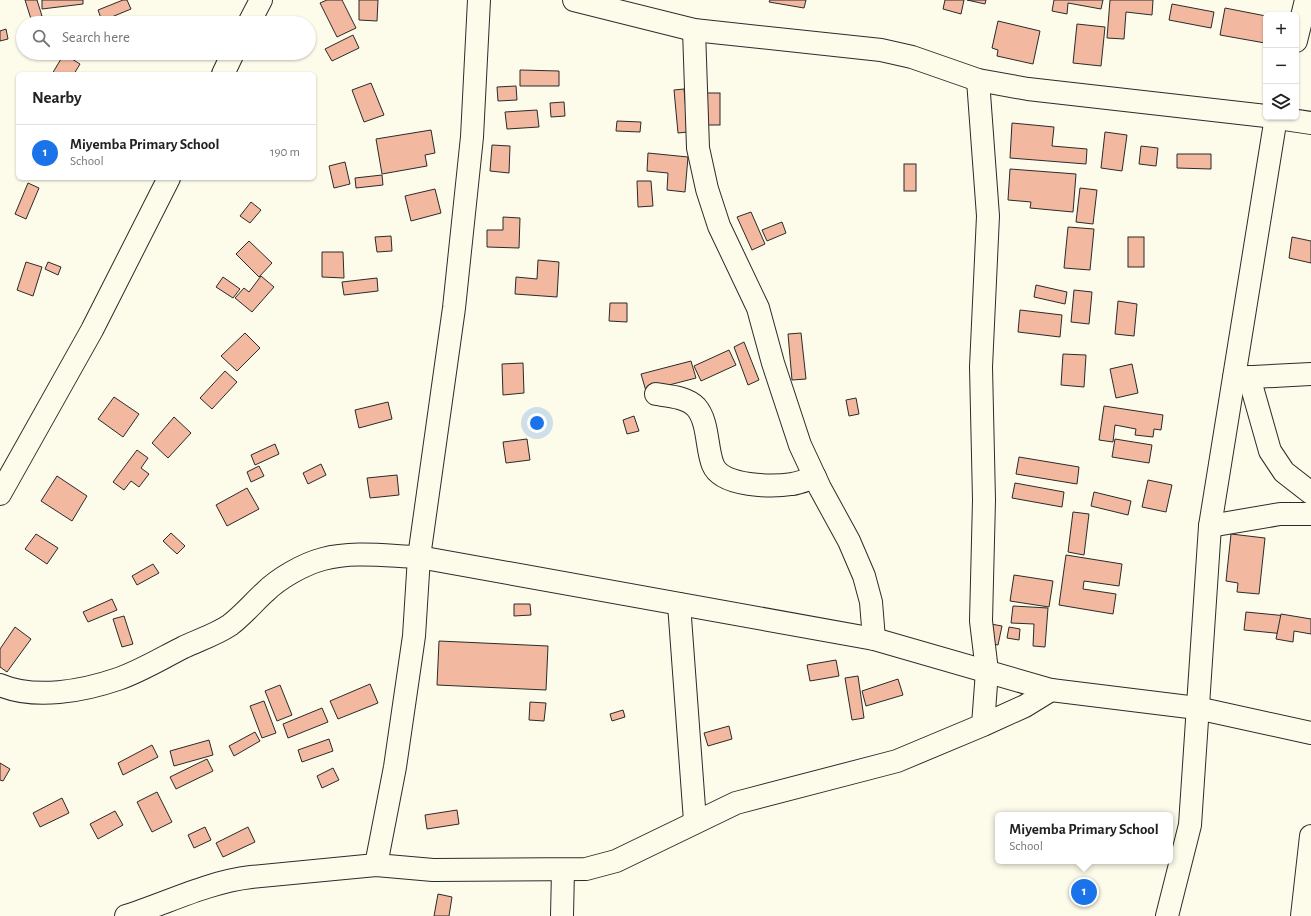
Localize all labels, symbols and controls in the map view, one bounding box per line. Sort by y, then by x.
map controls [1263,12,1299,120]
button: + [1263,12,1299,48]
search box [16,16,316,60]
icon: search [30,27,52,49]
text: Search here [62,30,130,45]
button: − [1263,48,1299,84]
button: layers [1263,84,1299,120]
text: Nearby [32,89,82,106]
text: Miyemba Primary School [70,137,219,152]
text: 1 [43,146,47,159]
text: 190 m [270,146,300,159]
text: School [70,155,104,168]
your location [527,413,547,433]
popup [995,812,1173,864]
text: Miyemba Primary School [1009,822,1159,837]
text: School [1009,840,1043,853]
pin: 1 [1071,877,1097,907]

